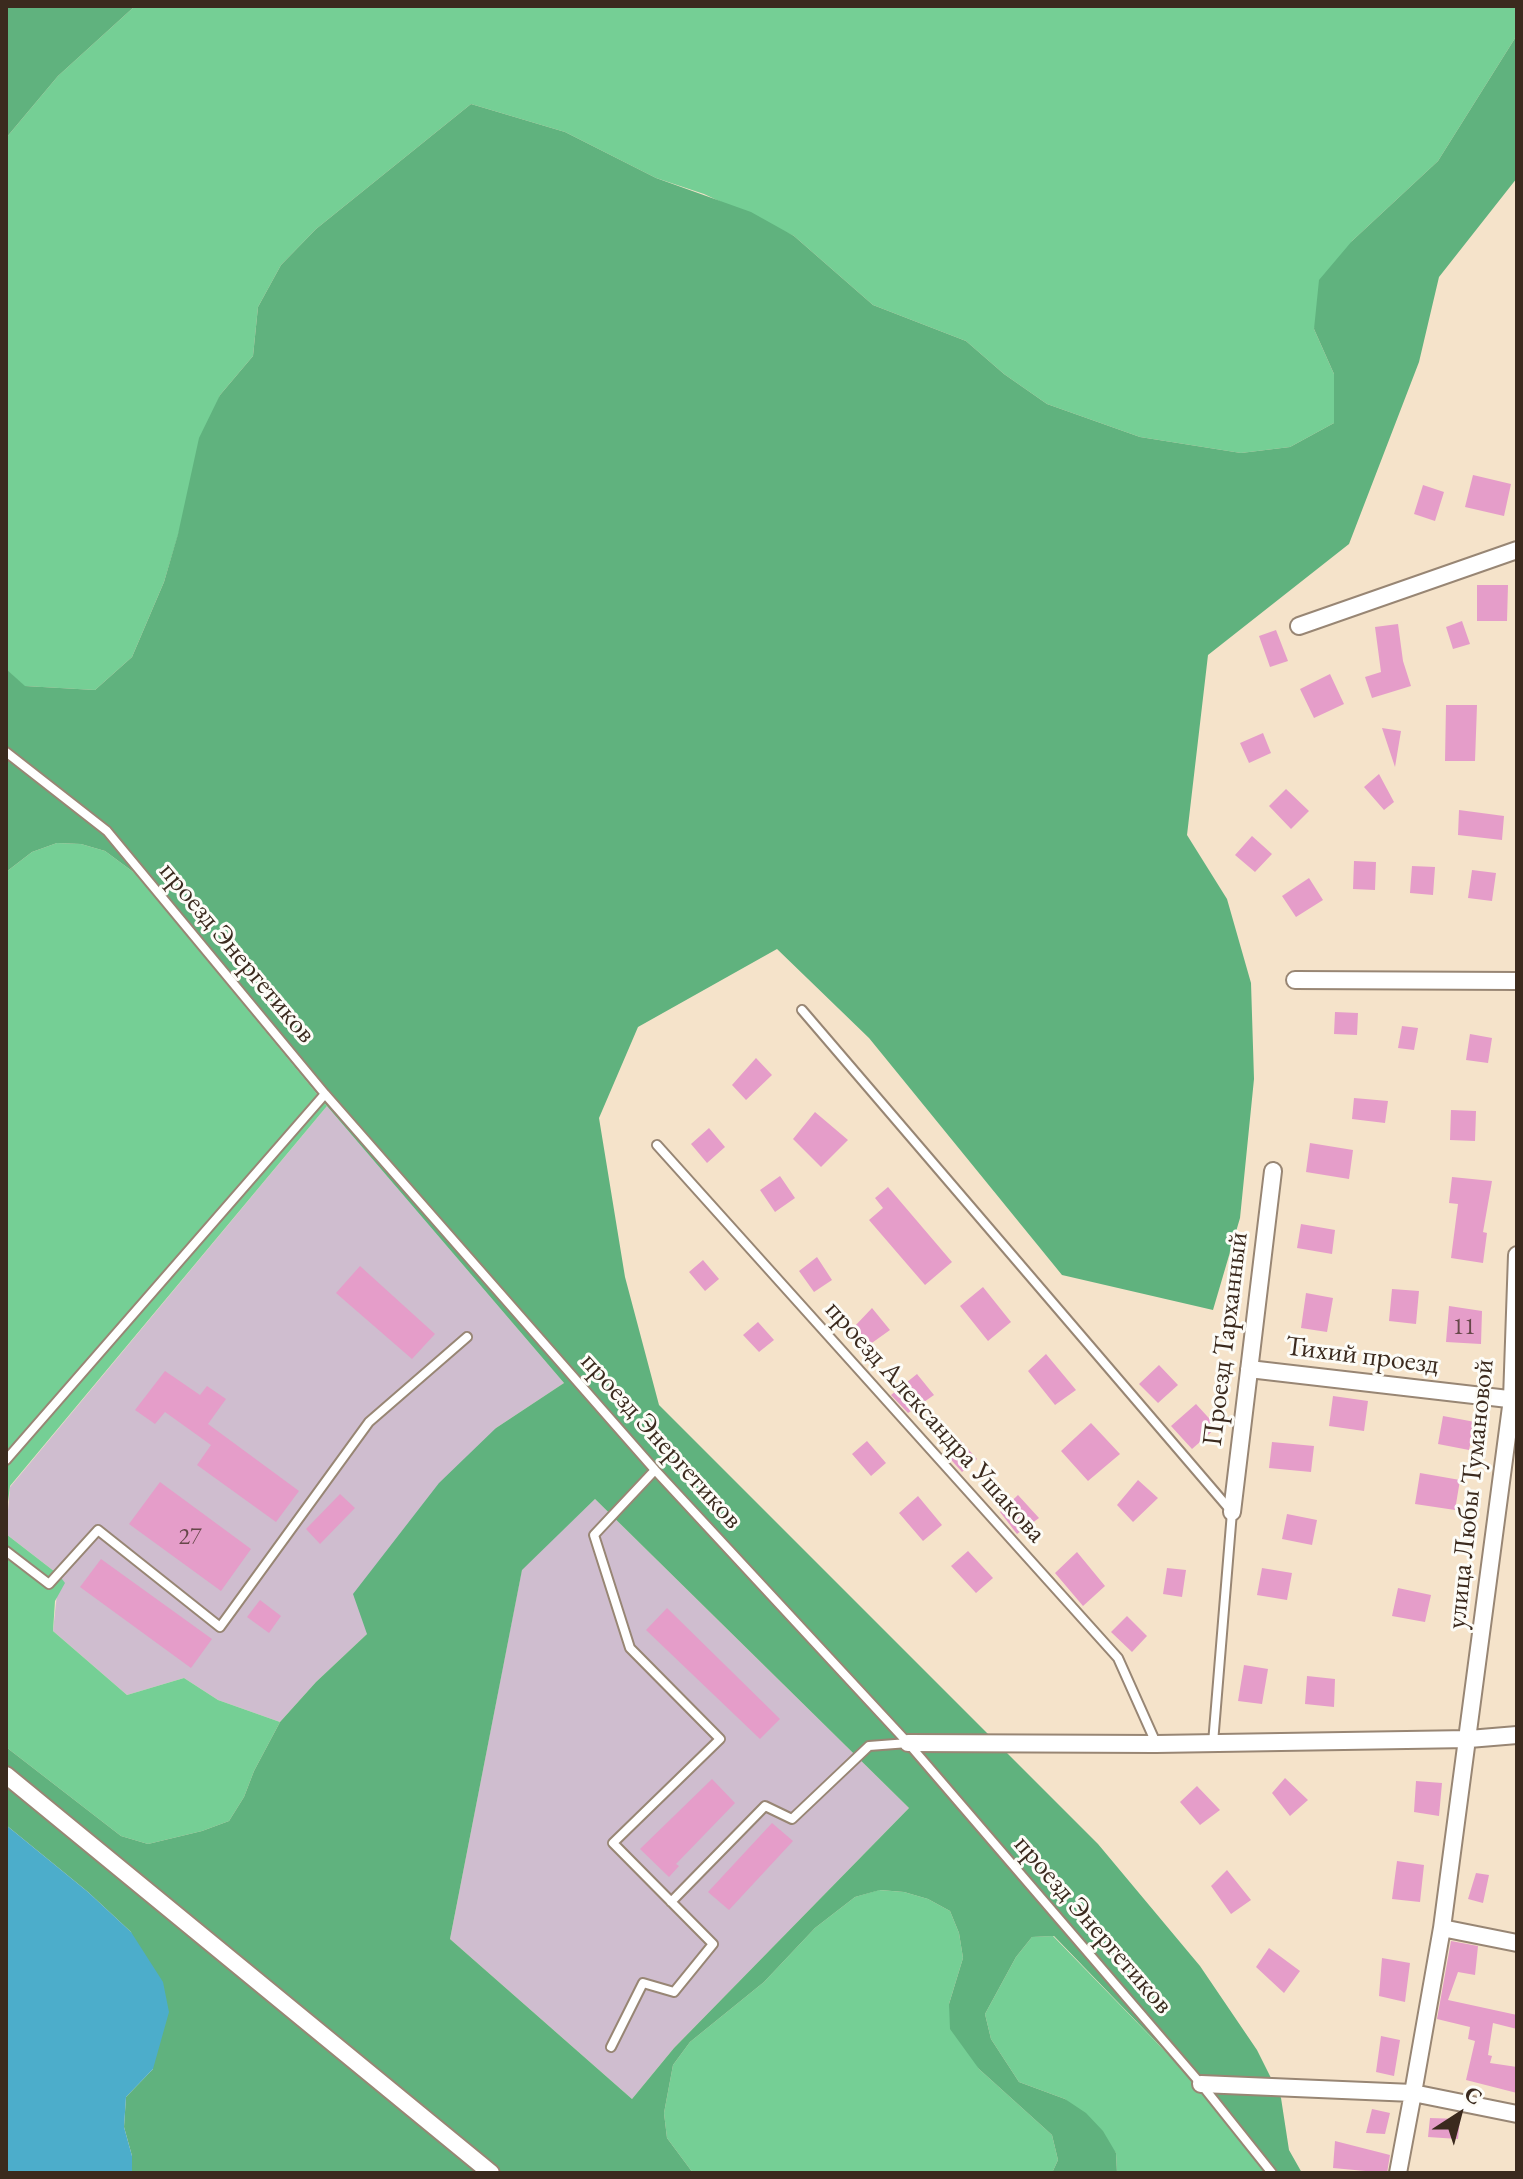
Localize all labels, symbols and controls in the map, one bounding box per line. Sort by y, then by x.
street label: проезд Энергетиков [152,856,322,1050]
street label: Проезд Тарханный [1196,1230,1256,1448]
street label: проезд Александра Ушакова [817,1294,1053,1550]
house number: 11 [1452,1313,1476,1341]
street label: Тихий проезд [1283,1330,1441,1382]
street label: проезд Энергетиков [573,1346,749,1536]
street label: улица Любы Тумановой [1440,1357,1502,1631]
house number: 27 [178,1523,202,1551]
street label: проезд Энергетиков [1006,1829,1180,2021]
north arrow [1419,2075,1499,2155]
text: С [1459,2079,1488,2111]

